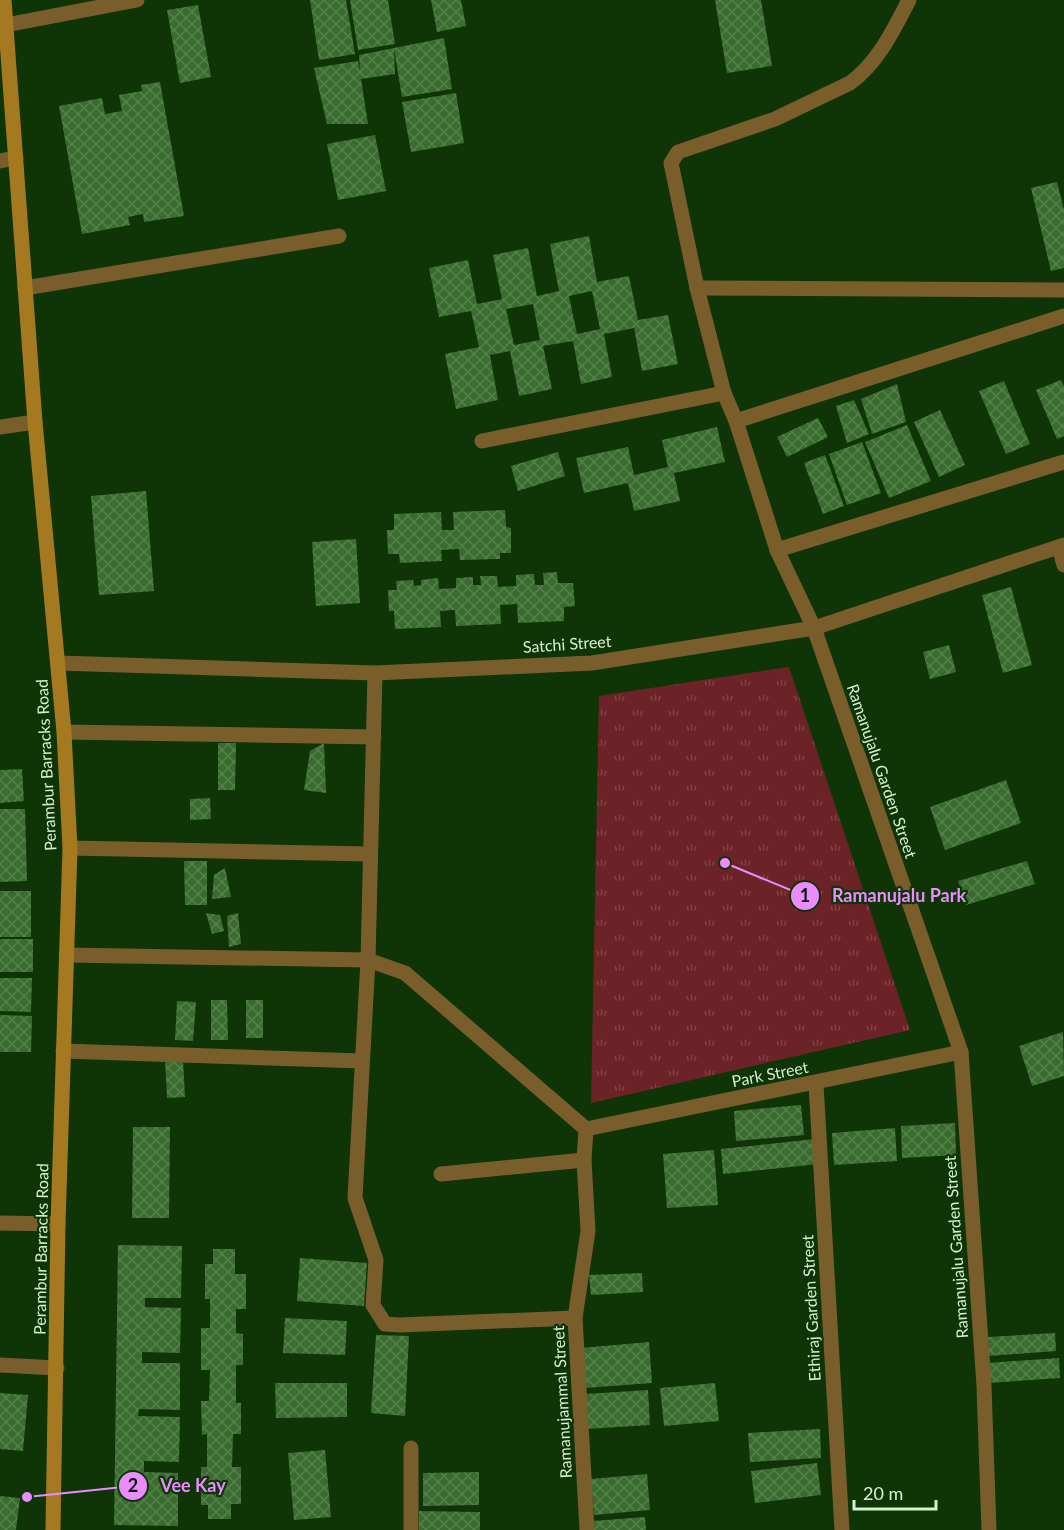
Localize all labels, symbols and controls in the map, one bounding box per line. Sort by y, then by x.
street label: Satchi Street [522,631,612,656]
street label: Perambur Barracks Road [32,679,59,851]
street label: Ramanujalu Garden Street [844,681,921,861]
callout: Ramanujalu Park [790,878,978,914]
text: 1 [800,884,810,906]
text: Ramanujalu Park [832,884,966,906]
street label: Park Street [730,1057,810,1090]
street label: Ramanujalu Garden Street [940,1155,971,1339]
street label: Perambur Barracks Road [30,1163,51,1335]
street label: Ethiraj Garden Street [797,1234,824,1382]
street label: Ramanujammal Street [548,1325,575,1479]
callout: Vee Kay [118,1468,237,1504]
scale bar [854,1473,936,1511]
text: 2 [128,1474,138,1496]
text: Vee Kay [159,1474,226,1496]
text: 20 m [863,1482,903,1504]

